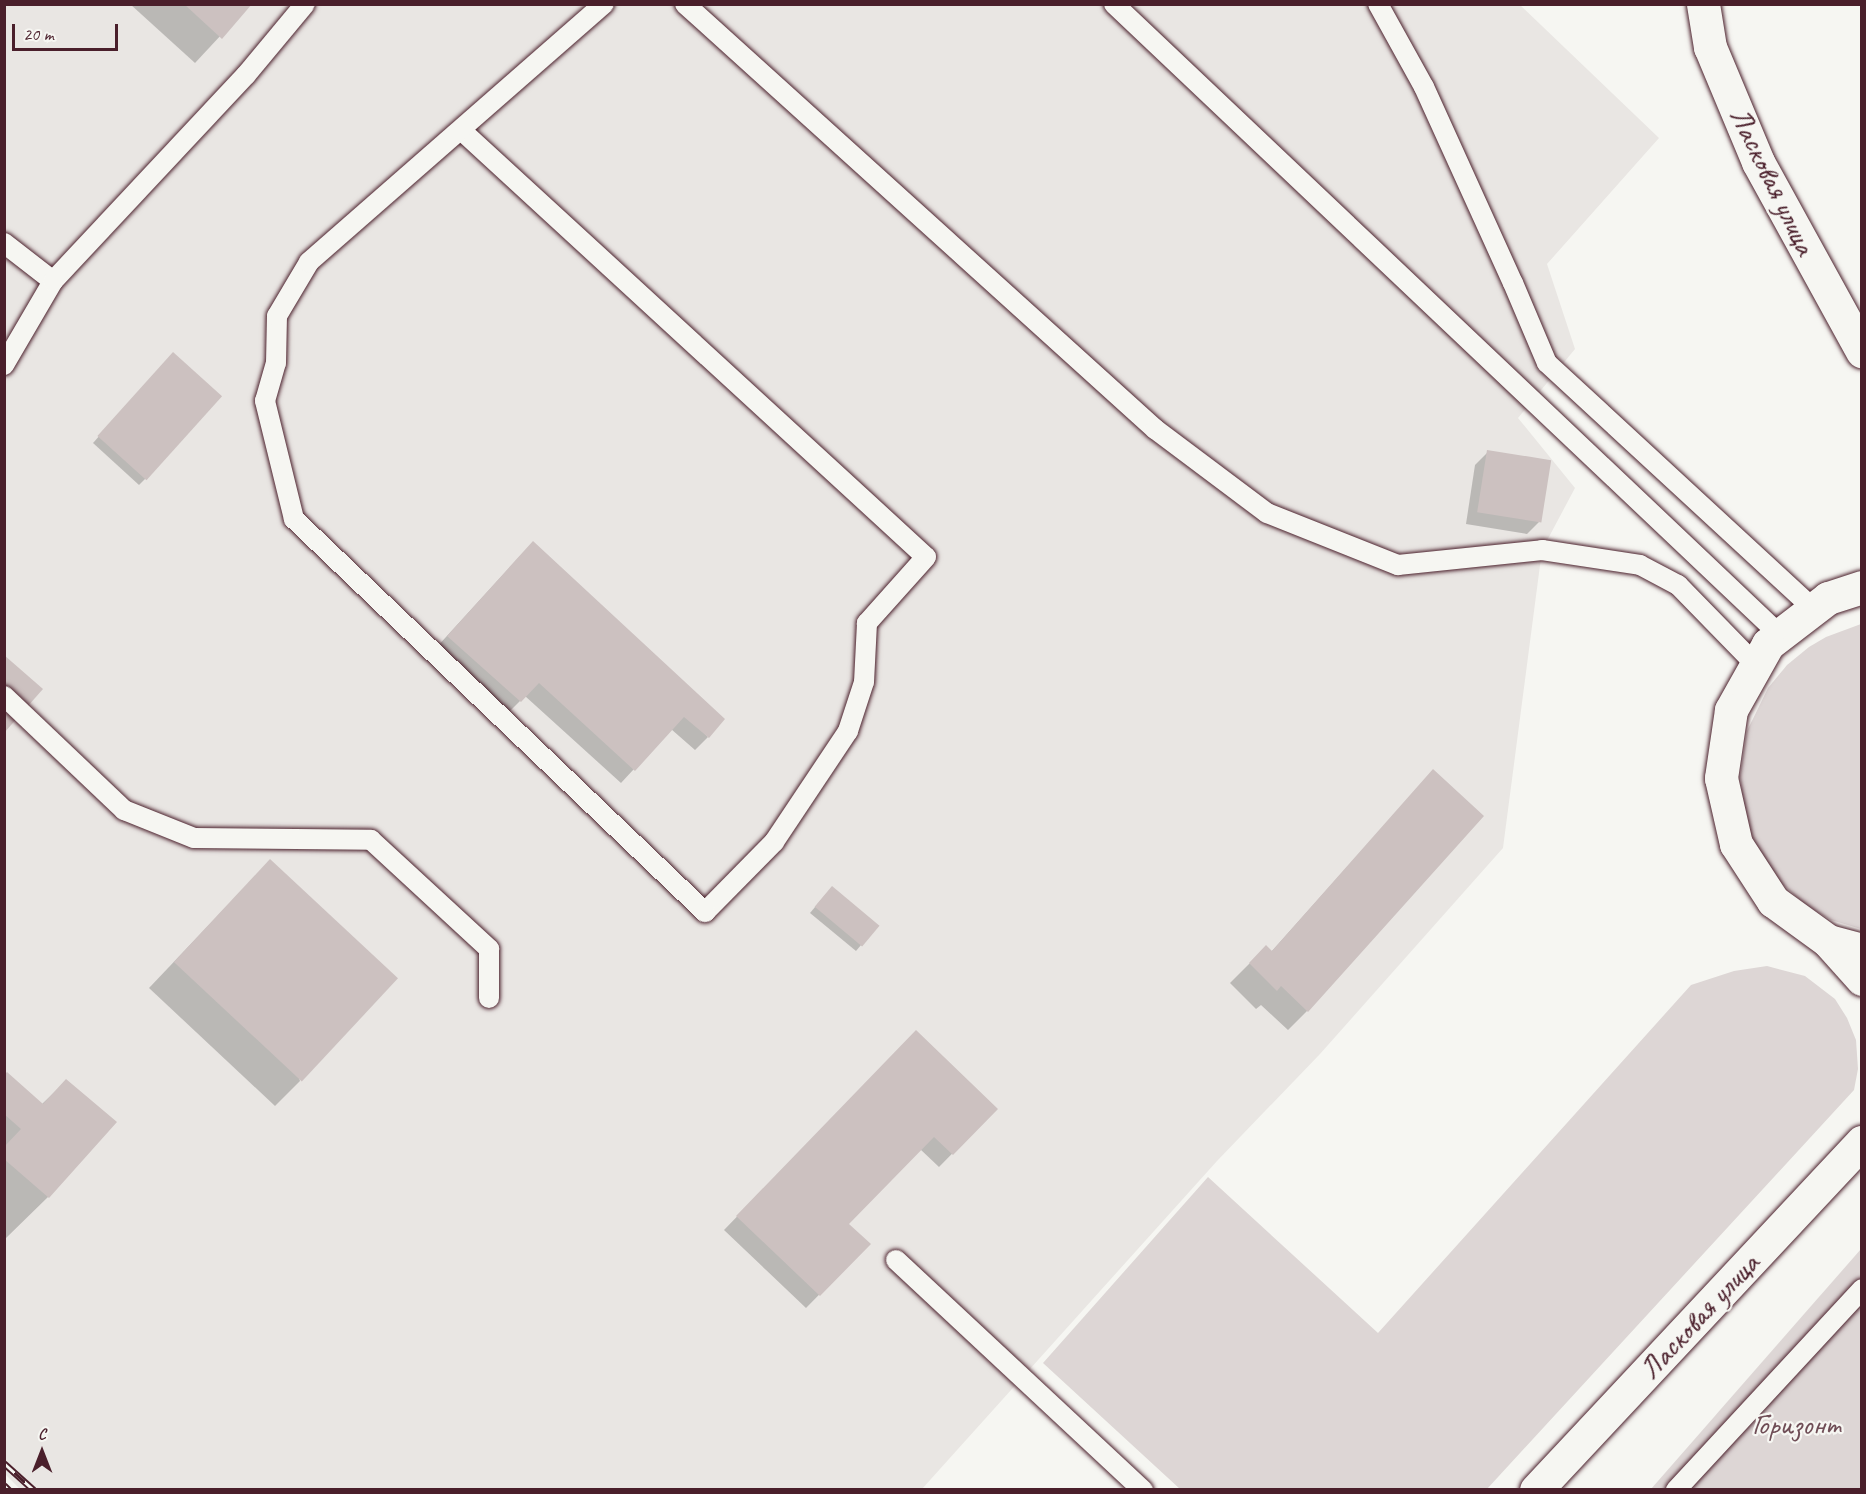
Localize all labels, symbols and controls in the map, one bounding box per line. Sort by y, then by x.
scale bar [15,12,122,50]
text: 20 m [23,23,54,45]
street label: Ласковая улица [1722,101,1824,261]
street label: Ласковая улица [1631,1245,1767,1387]
park label: Горизонт [1752,1406,1840,1442]
north arrow [12,1422,72,1482]
text: С [38,1424,46,1444]

